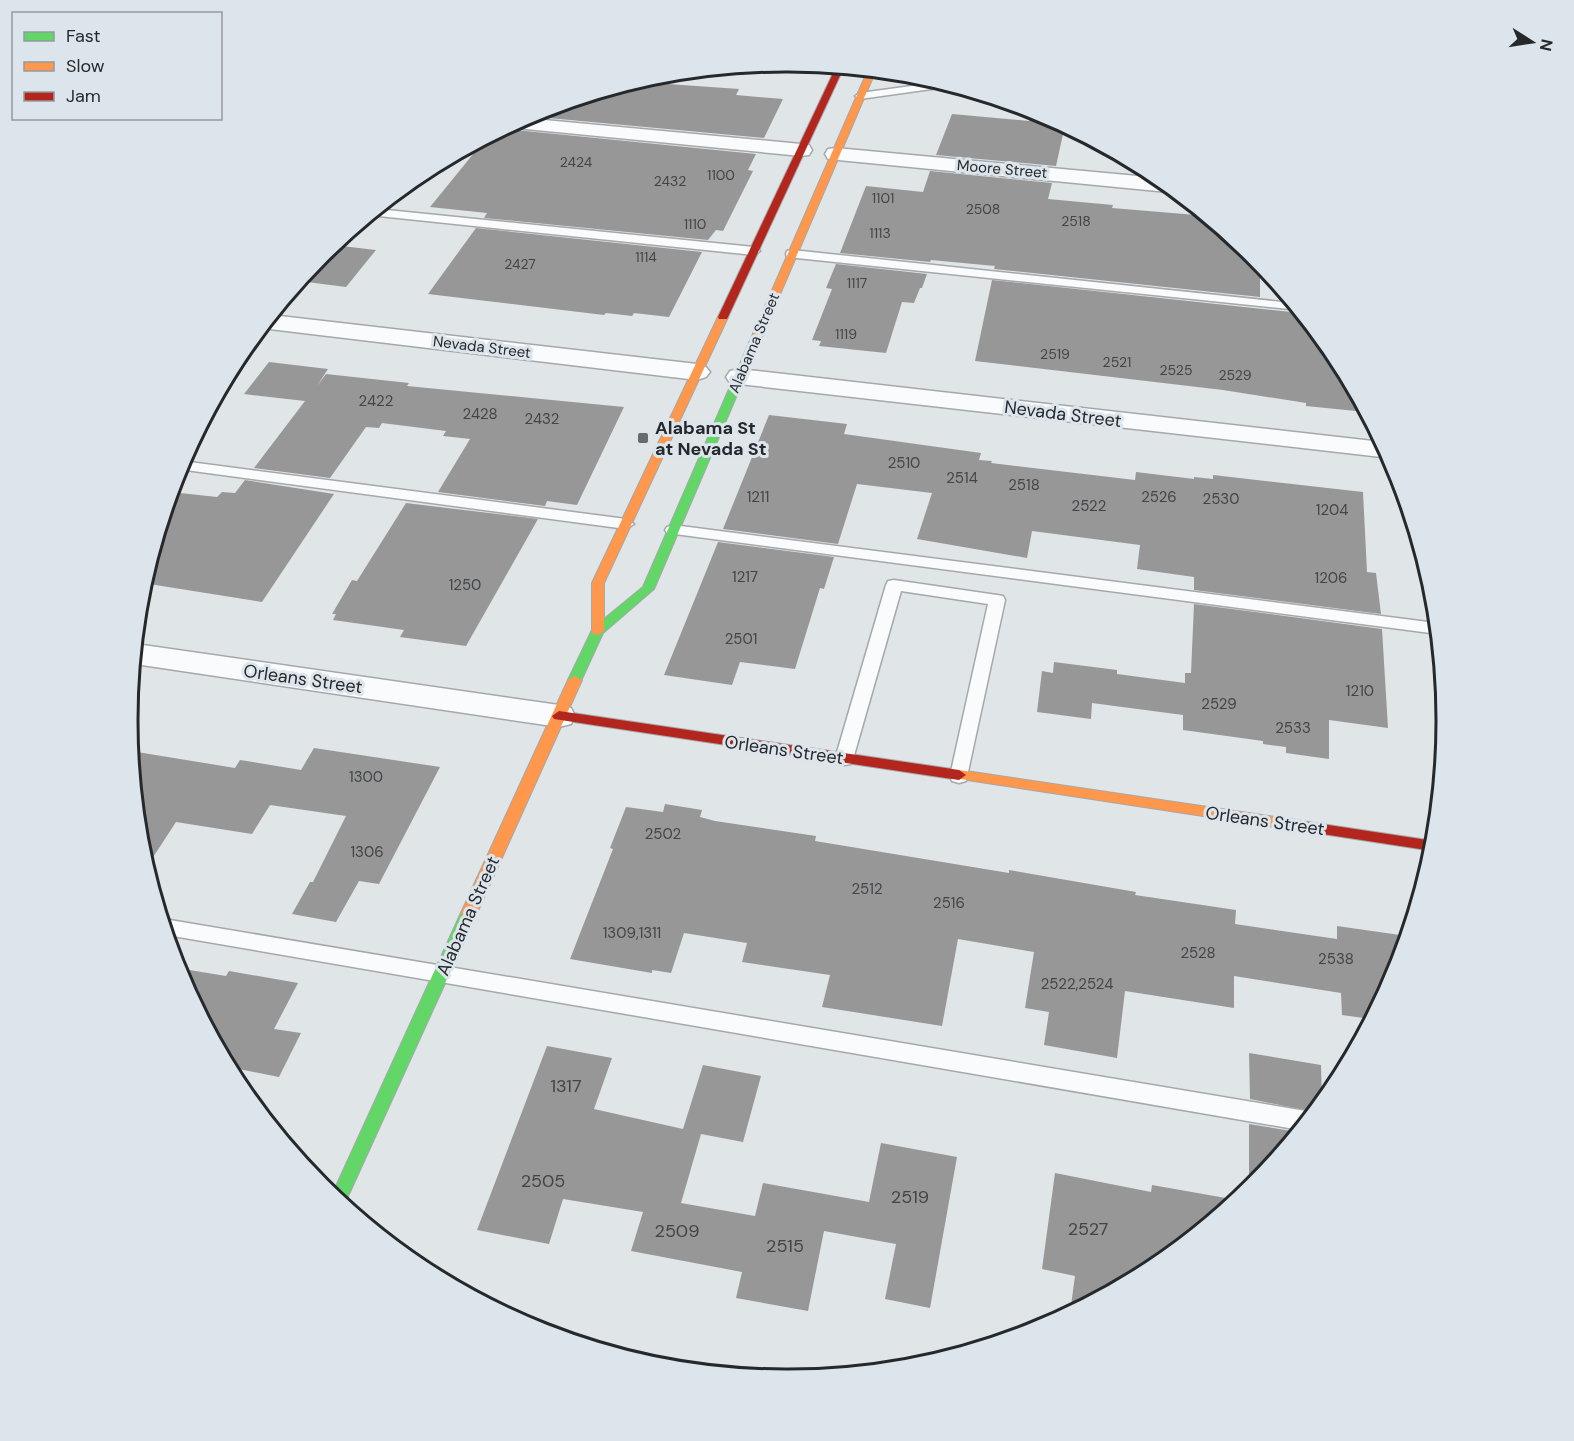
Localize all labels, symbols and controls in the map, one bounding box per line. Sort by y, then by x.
legend [12,12,222,120]
north arrow [1502,12,1562,72]
text: Fast [66,24,101,48]
text: N [1535,37,1558,53]
text: Slow [66,54,105,78]
text: Jam [66,84,101,108]
house number: 2424 [560,153,593,171]
street label: Moore Street [956,155,1048,183]
house number: 1100 [707,166,735,184]
house number: 2432 [654,172,686,190]
house number: 1101 [872,189,894,207]
house number: 2508 [966,200,1000,218]
house number: 2518 [1061,212,1091,230]
house number: 1110 [684,215,706,233]
house number: 1113 [869,224,891,242]
house number: 1114 [635,248,657,266]
house number: 2427 [504,255,536,273]
house number: 1117 [847,274,867,292]
street label: Alabama Street [724,290,784,396]
house number: 1119 [835,325,857,343]
street label: Nevada Street [432,331,532,363]
house number: 2519 [1040,345,1070,363]
house number: 2521 [1103,353,1131,371]
house number: 2525 [1160,361,1192,379]
house number: 2529 [1218,366,1252,384]
house number: 2422 [359,391,393,411]
street label: Nevada Street [1003,395,1123,433]
house number: 2428 [463,404,498,424]
house number: 2432 [525,409,560,429]
place label: Alabama St at Nevada St [655,416,766,461]
marker: Alabama St at Nevada St [636,431,650,445]
house number: 2510 [888,453,920,473]
house number: 2514 [946,468,978,488]
house number: 2518 [1008,475,1040,495]
house number: 1211 [747,487,769,507]
house number: 2526 [1141,487,1177,507]
house number: 2530 [1203,489,1239,509]
house number: 2522 [1072,496,1106,516]
house number: 1204 [1316,500,1348,520]
house number: 1217 [732,567,758,587]
house number: 1206 [1315,568,1347,588]
house number: 1250 [449,575,481,595]
house number: 2501 [725,629,757,649]
street label: Orleans Street [242,659,364,699]
house number: 1210 [1346,681,1374,701]
house number: 2529 [1201,694,1237,714]
house number: 2533 [1275,718,1311,738]
street label: Orleans Street [723,730,845,770]
house number: 1300 [349,767,383,787]
street label: Orleans Street [1204,801,1326,841]
house number: 2502 [645,824,681,844]
house number: 1306 [350,842,384,862]
street label: Alabama Street [431,852,505,980]
house number: 2512 [851,879,883,899]
house number: 2516 [933,893,965,913]
house number: 1309,1311 [603,923,661,943]
house number: 2528 [1180,943,1216,963]
house number: 2538 [1318,949,1354,969]
house number: 2522,2524 [1041,974,1113,994]
house number: 1317 [550,1074,582,1098]
house number: 2505 [521,1169,565,1193]
house number: 2519 [891,1185,929,1209]
house number: 2527 [1068,1217,1108,1241]
house number: 2509 [655,1219,699,1243]
house number: 2515 [766,1234,804,1258]

